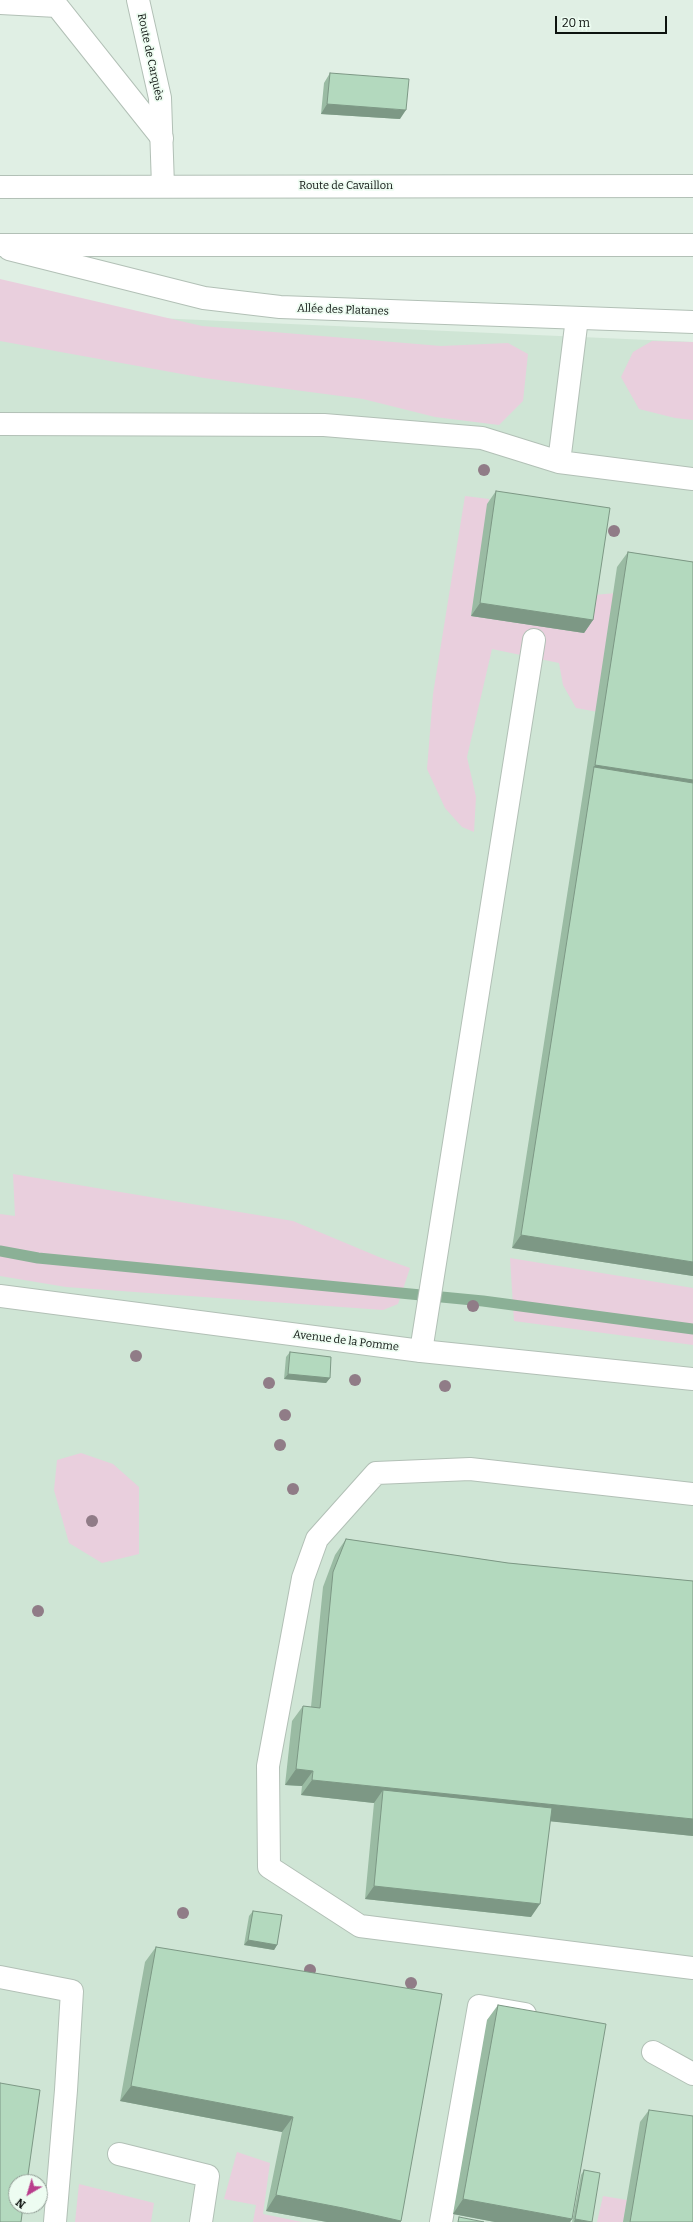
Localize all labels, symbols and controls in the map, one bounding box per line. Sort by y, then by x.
scale bar [557,8,669,34]
street label: Route de Carquès [134,12,166,102]
text: 20 m [562,16,590,30]
street label: Route de Cavaillon [299,179,393,193]
street label: Allée des Platanes [297,302,389,318]
street label: Avenue de la Pomme [292,1328,400,1354]
north arrow [8,2174,48,2214]
text: N [14,2195,28,2211]

